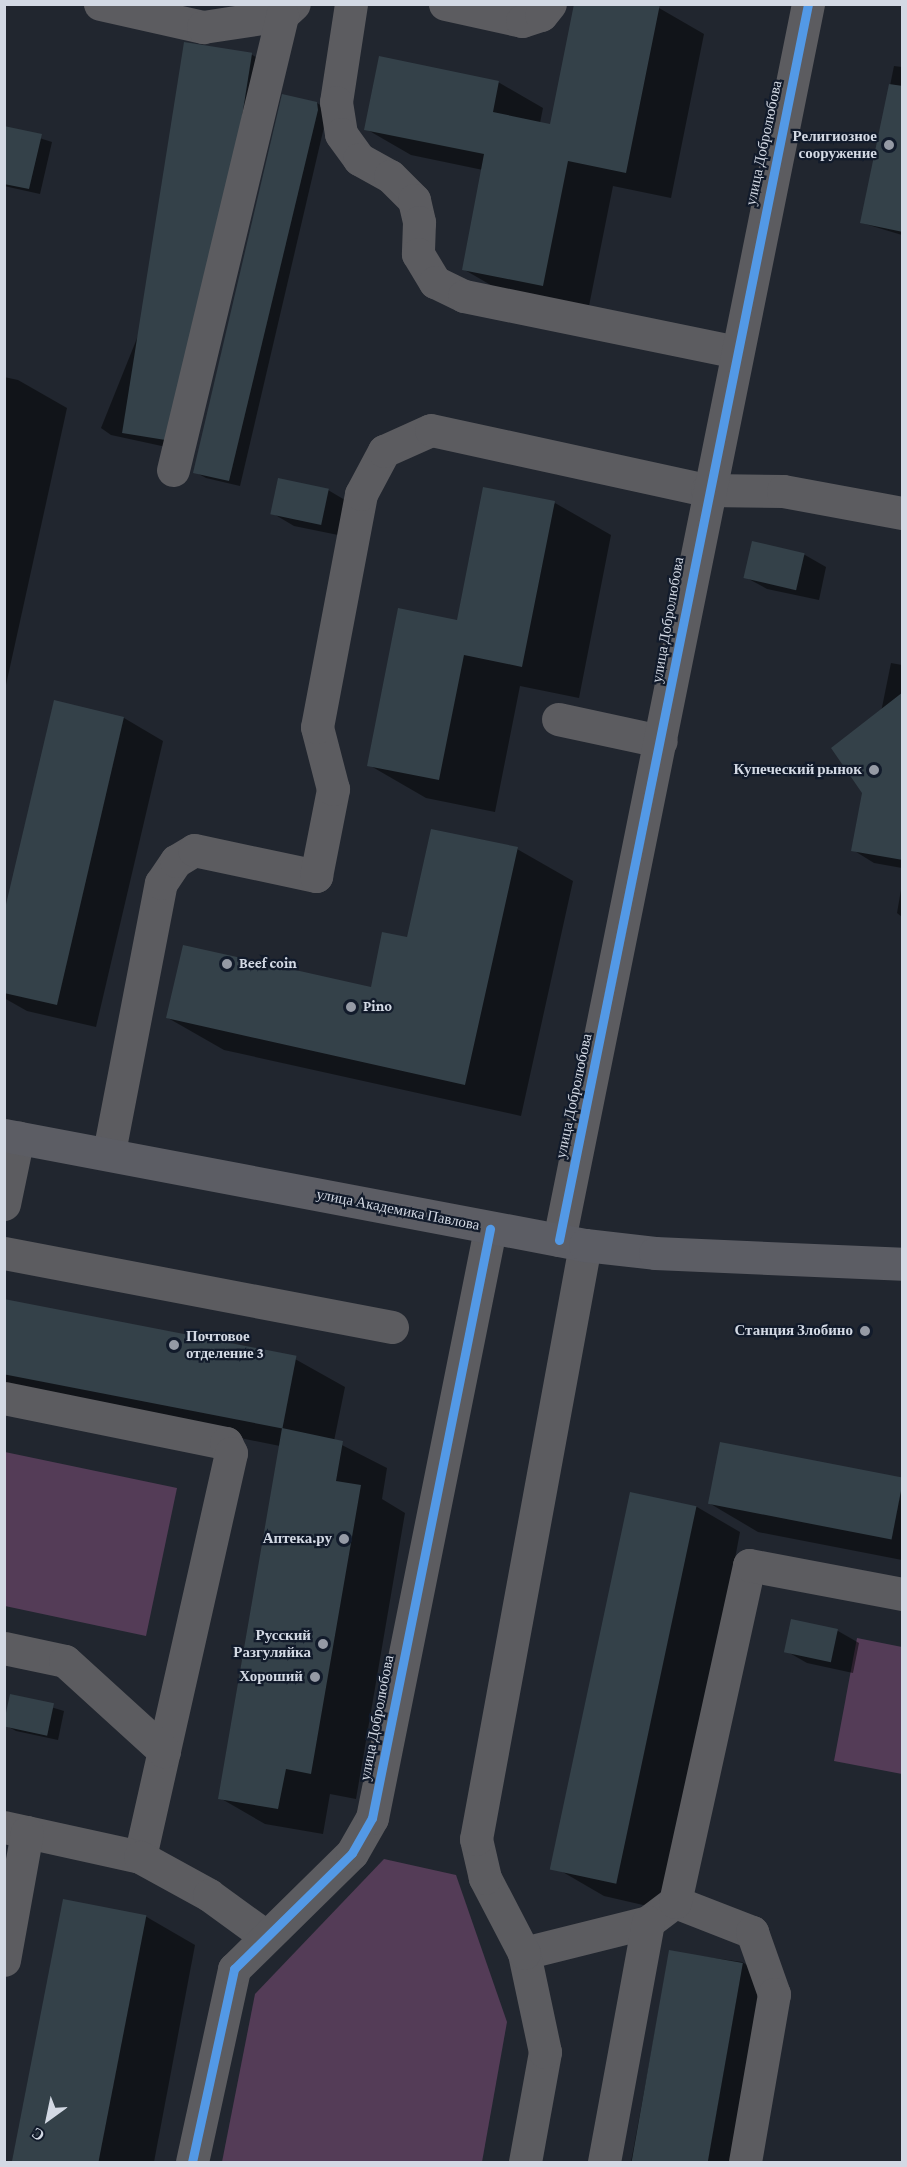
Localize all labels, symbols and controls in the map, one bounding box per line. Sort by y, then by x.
street label: улица Добролюбова [742,79,786,207]
place label: Религиозное сооружение [793,127,877,162]
marker: Религиозное сооружение [882,138,896,152]
street label: улица Добролюбова [648,556,688,684]
place label: Купеческий рынок [733,761,862,779]
marker: Купеческий рынок [867,763,881,777]
place label: Beef coin [239,955,297,973]
marker: Beef coin [220,957,234,971]
place label: Pino [363,998,392,1016]
marker: Pino [344,1000,358,1014]
street label: улица Добролюбова [552,1032,596,1160]
street label: улица Академика Павлова [315,1185,481,1235]
place label: Станция Злобино [734,1322,853,1340]
marker: Станция Злобино [858,1324,872,1338]
place label: Почтовое отделение 3 [186,1327,264,1362]
marker: Почтовое отделение 3 [167,1338,181,1352]
place label: Аптека.ру [263,1530,332,1548]
marker: Аптека.ру [337,1532,351,1546]
place label: Русский Разгуляйка [233,1626,311,1661]
marker: Русский Разгуляйка [316,1637,330,1651]
street label: улица Добролюбова [356,1654,398,1782]
place label: Хороший [239,1668,303,1686]
marker: Хороший [308,1670,322,1684]
north arrow [18,2089,78,2149]
text: С [28,2124,47,2145]

